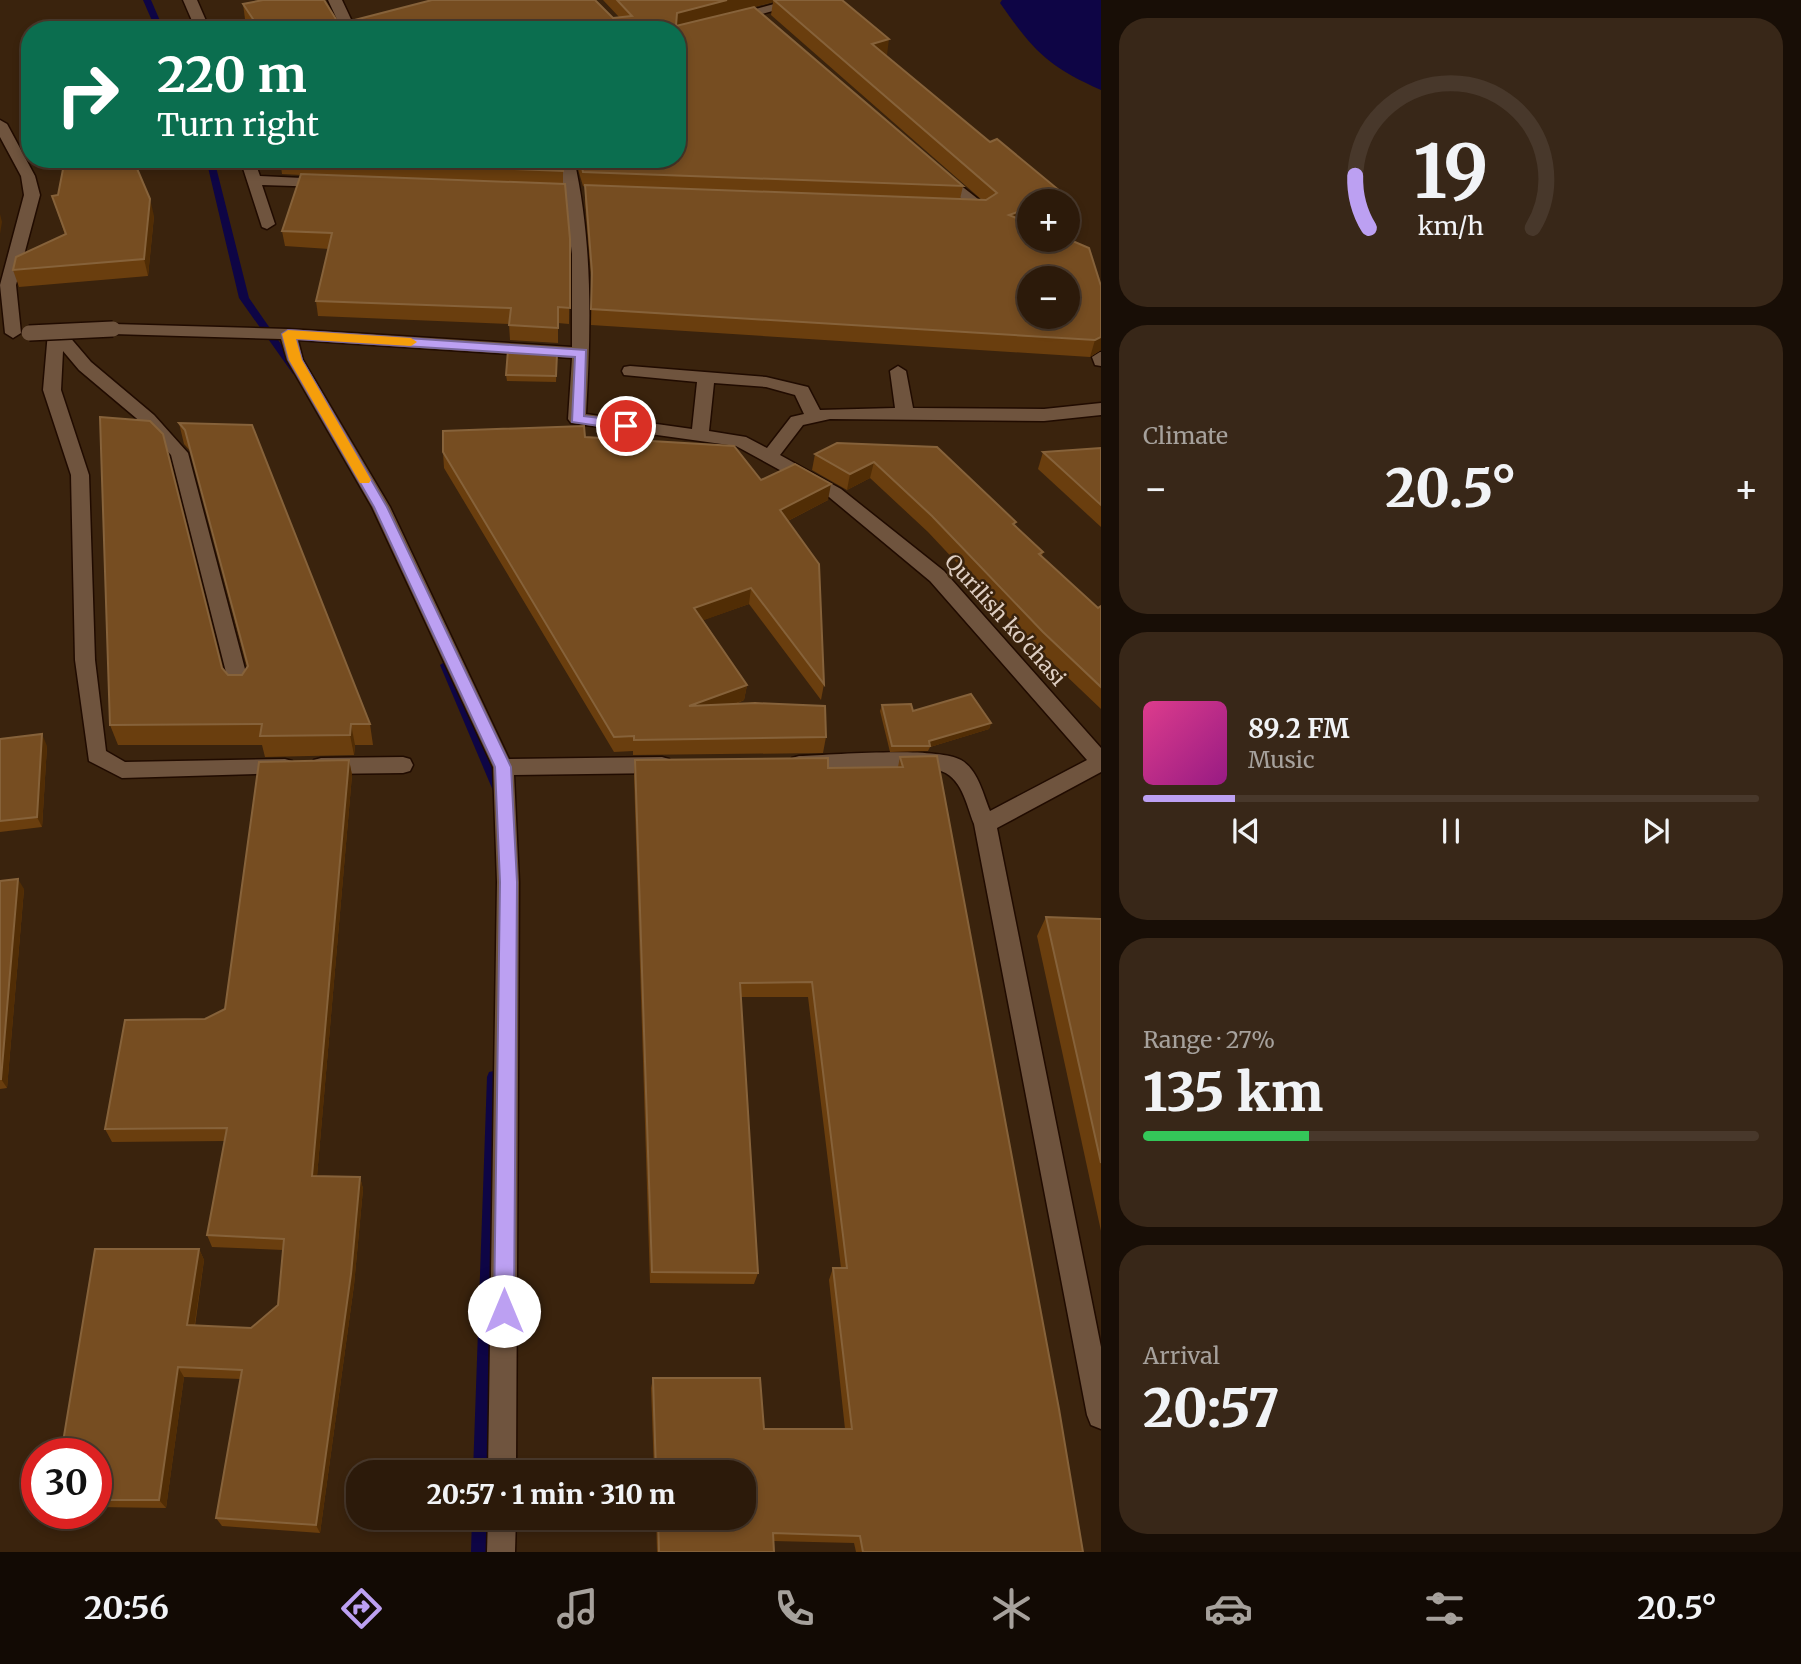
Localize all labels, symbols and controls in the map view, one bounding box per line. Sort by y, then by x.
text: 220 m [157,44,307,105]
icon: right [42,49,133,140]
text: Turn right [157,105,319,145]
text: 19 [1413,127,1489,219]
map controls [1017,189,1080,329]
button: + [1017,189,1080,252]
text: km/h [1418,210,1484,242]
button: − [1017,266,1080,329]
pin [596,396,656,456]
icon: arrive [607,407,645,445]
text: Climate [1143,421,1228,450]
text: 20.5° [1385,456,1517,521]
text: − [1143,465,1168,512]
text: + [1734,465,1759,512]
street label: Qurilish ko'chasi [939,548,1072,691]
text: 89.2 FM [1248,712,1349,745]
text: Music [1248,745,1315,774]
icon: previous [1227,812,1265,850]
icon: pause [1432,812,1470,850]
icon: next [1637,812,1675,850]
text: Range · 27% [1143,1025,1275,1054]
text: 135 km [1143,1060,1323,1125]
position arrow [467,1274,541,1348]
text: Arrival [1143,1341,1220,1370]
text: 20:57 [1143,1376,1280,1441]
speed limit sign: 30 [21,1438,112,1529]
text: 20:57 · 1 min · 310 m [427,1478,675,1511]
icon: directions [337,1584,386,1633]
icon: music [553,1584,602,1633]
icon: phone [770,1584,819,1633]
icon: climate [987,1584,1036,1633]
icon: car [1204,1584,1253,1633]
icon: filters [1420,1584,1469,1633]
text: 20:56 [84,1588,169,1628]
text: 20.5° [1637,1588,1717,1628]

